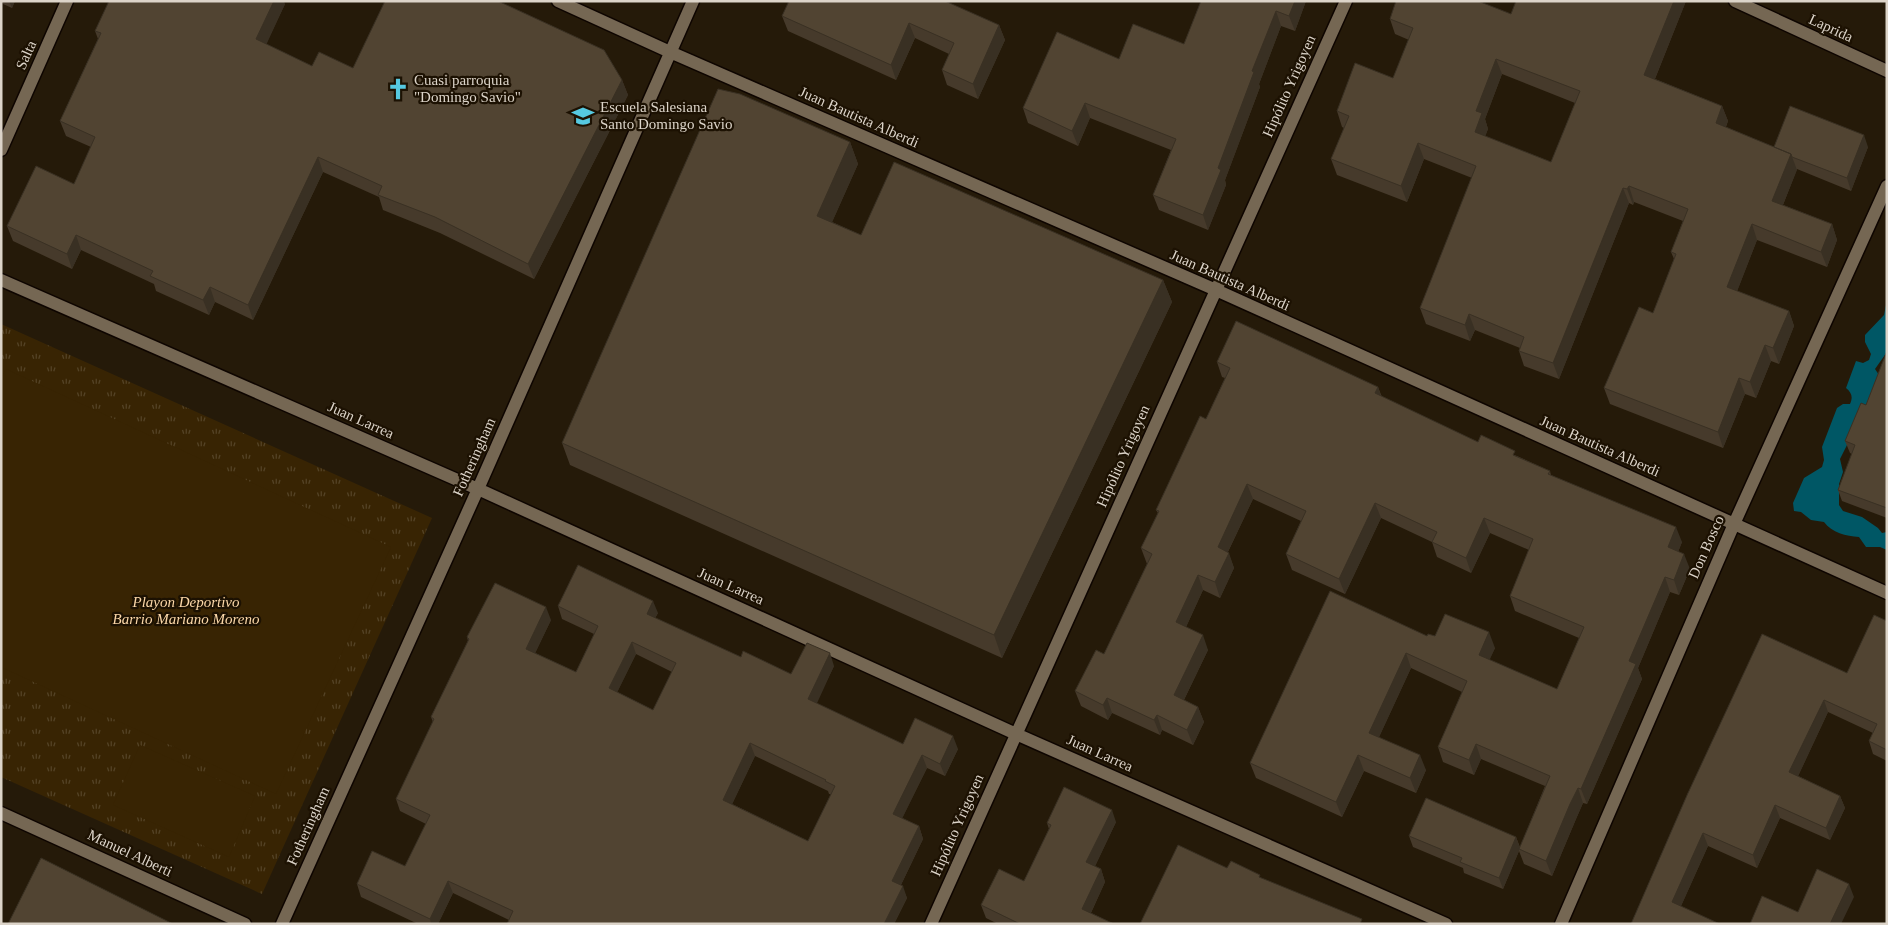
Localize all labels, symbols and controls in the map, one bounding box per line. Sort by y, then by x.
street label: Laprida [1806,11,1856,45]
street label: Hipólito Yrigoyen [1259,32,1319,139]
street label: Salta [13,38,40,72]
place label: Cuasi parroquia "Domingo Savio" [414,72,521,105]
church icon: Cuasi parroquia "Domingo Savio" [385,76,411,102]
street label: Juan Bautista Alberdi [797,83,921,151]
place label: Escuela Salesiana Santo Domingo Savio [600,99,733,132]
school or university icon: Escuela Salesiana Santo Domingo Savio [570,103,596,129]
street label: Juan Bautista Alberdi [1168,246,1292,314]
street label: Juan Larrea [326,398,397,442]
street label: Hipólito Yrigoyen [1093,402,1153,509]
street label: Juan Bautista Alberdi [1538,412,1662,480]
street label: Fotheringham [450,415,499,499]
street label: Don Bosco [1685,513,1727,581]
street label: Juan Larrea [696,564,767,608]
park label: Playon Deportivo Barrio Mariano Moreno [113,594,260,627]
street label: Juan Larrea [1065,731,1136,775]
street label: Hipólito Yrigoyen [927,771,987,878]
street label: Fotheringham [284,784,333,868]
street label: Manuel Alberti [85,826,175,880]

